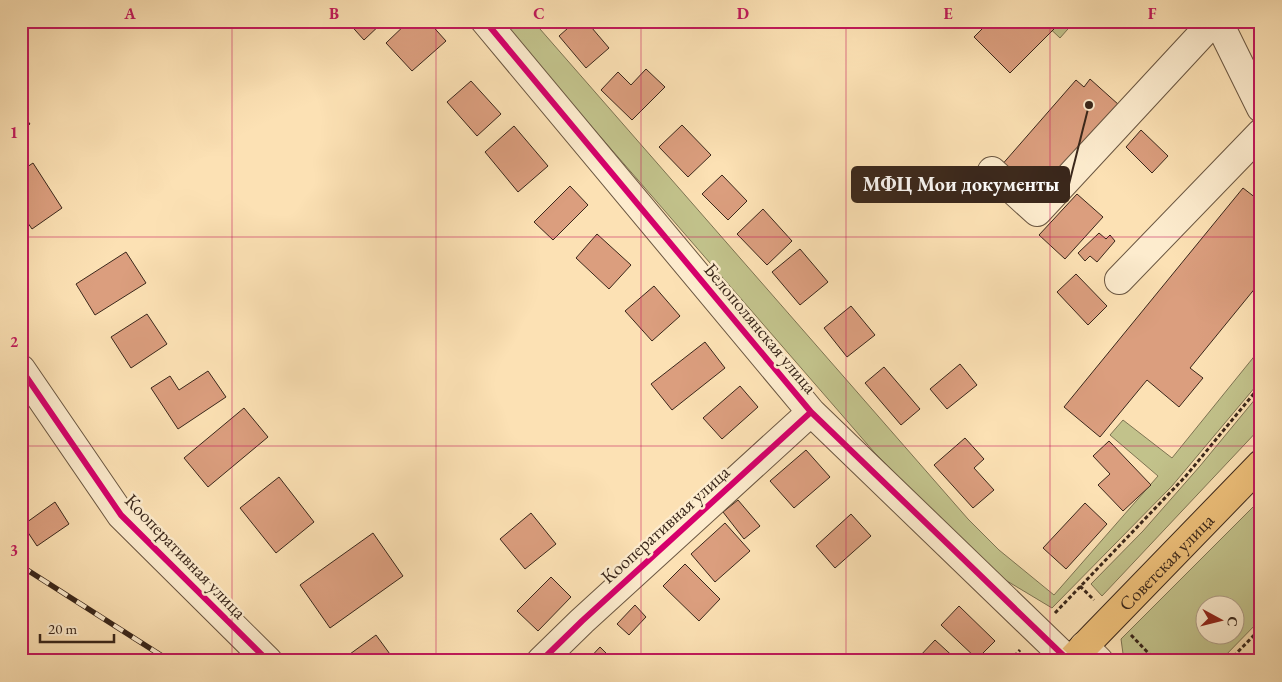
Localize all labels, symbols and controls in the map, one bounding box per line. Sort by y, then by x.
text: A [123,3,136,24]
text: B [329,3,339,24]
text: C [533,3,545,24]
text: D [737,3,749,24]
text: E [943,3,953,24]
text: F [1148,3,1157,24]
text: 1 [10,122,18,143]
callout: МФЦ Мои документы [852,167,1069,202]
text: МФЦ Мои документы [863,171,1059,197]
street label: Белополянская улица [698,258,823,399]
text: 2 [10,331,19,352]
street label: Кооперативная улица [596,460,735,589]
street label: Кооперативная улица [119,488,252,625]
street label: Советская улица [1113,508,1220,616]
text: 3 [10,540,18,561]
north arrow [1194,594,1244,644]
scale bar [40,612,114,644]
text: С [1223,616,1242,628]
text: 20 m [48,619,77,638]

